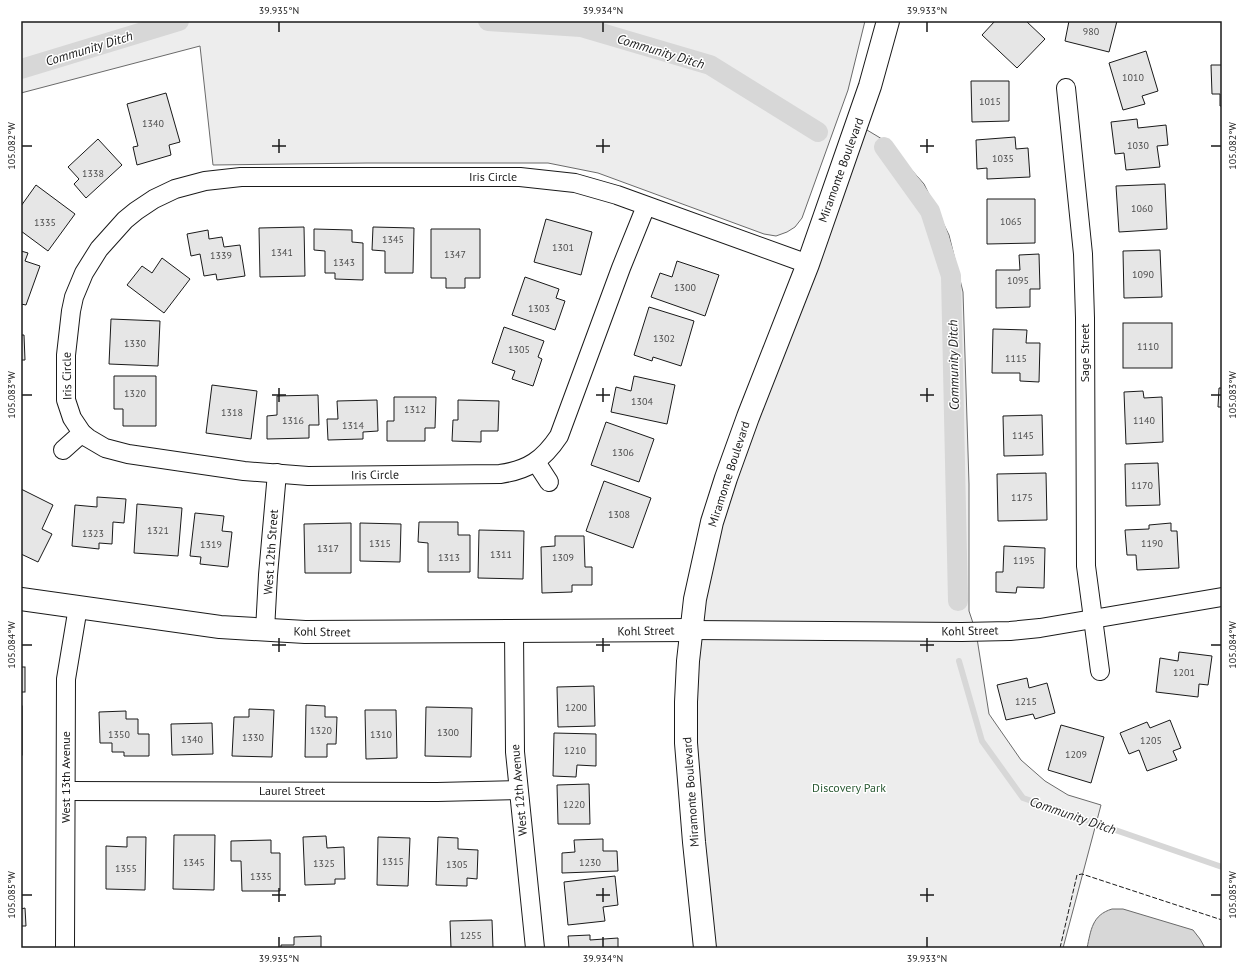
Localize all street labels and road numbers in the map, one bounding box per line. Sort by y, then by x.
street label: Miramonte Boulevard [815,115,866,224]
street label: Iris Circle [469,169,517,184]
street label: Sage Street [1077,324,1092,382]
street label: Iris Circle [59,352,74,400]
street label: Miramonte Boulevard [704,419,753,529]
street label: Iris Circle [351,467,399,482]
street label: West 12th Street [260,509,281,595]
street label: Kohl Street [617,623,675,638]
street label: Kohl Street [941,623,999,638]
street label: Kohl Street [293,624,351,639]
street label: West 13th Avenue [58,731,73,823]
street label: Miramonte Boulevard [679,737,702,848]
street label: West 12th Avenue [507,744,530,836]
street label: Laurel Street [259,783,325,798]

